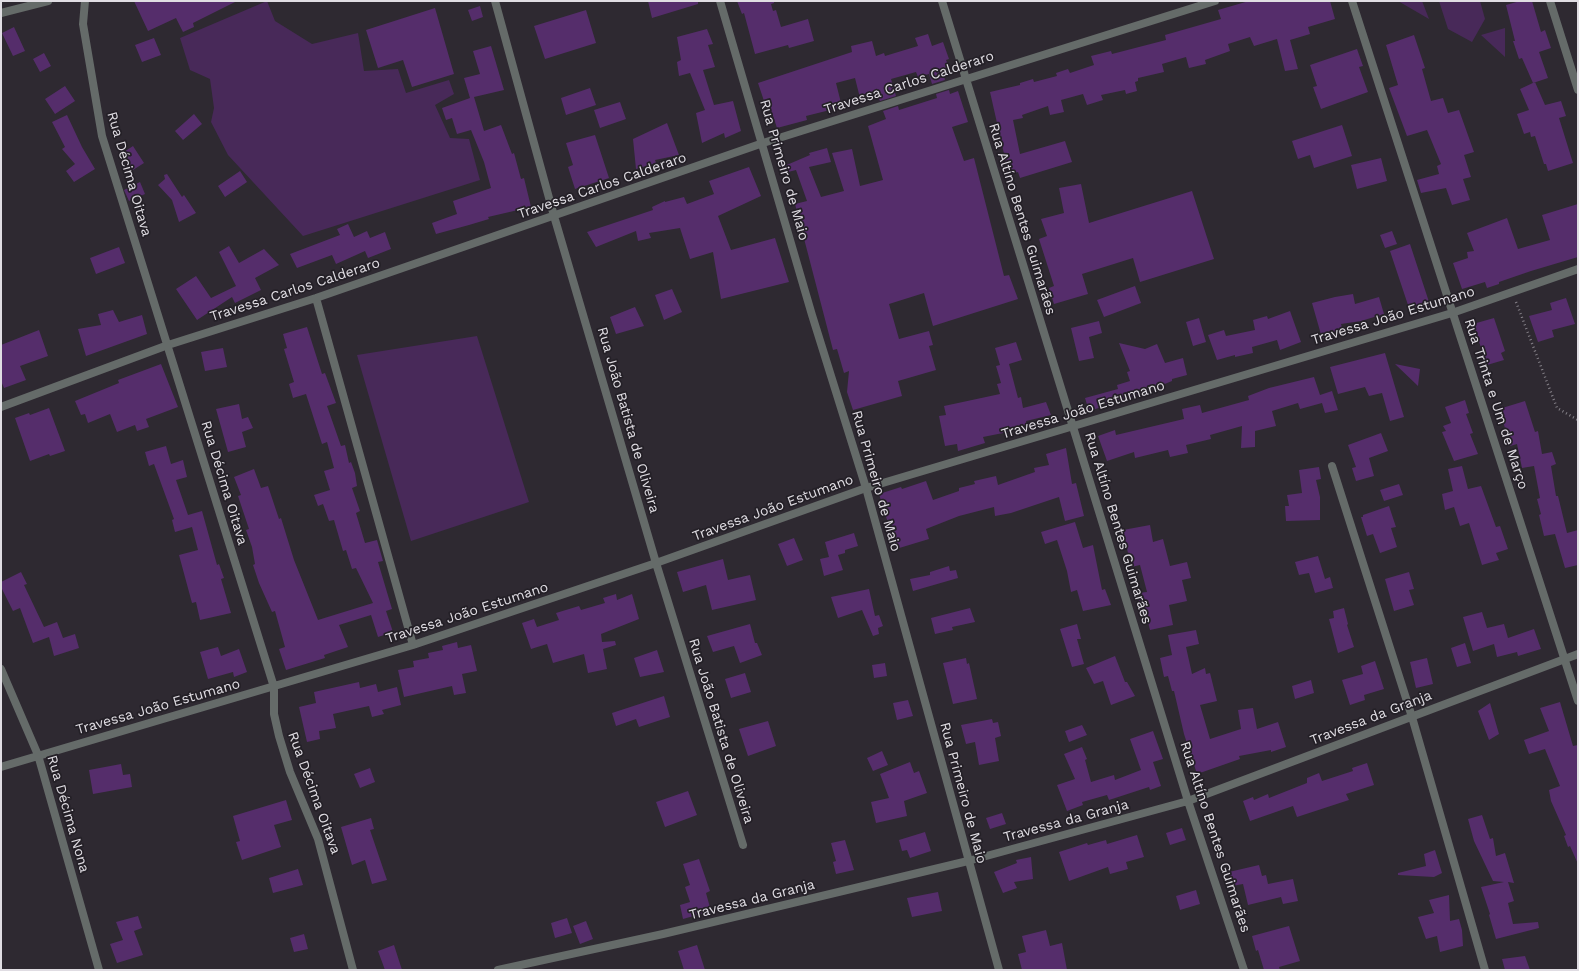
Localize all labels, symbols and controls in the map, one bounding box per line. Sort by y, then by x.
street label: Travessa Carlos Calderaro [822,48,996,118]
street label: Rua Primeiro de Maio [756,98,812,242]
street label: Rua Décima Oitava [103,110,155,238]
street label: Rua Altíno Bentes Guimarães [985,121,1059,317]
street label: Travessa Carlos Calderaro [515,149,689,223]
street label: Travessa Carlos Calderaro [208,255,382,325]
street label: Travessa João Estumano [1309,283,1477,349]
street label: Rua Trinta e Um de Março [1460,317,1532,491]
street label: Rua João Batista de Oliveira [593,325,663,515]
street label: Travessa João Estumano [999,377,1167,443]
street label: Rua Primeiro de Maio [848,409,904,553]
street label: Rua Décima Oitava [197,419,251,547]
street label: Rua Altíno Bentes Guimarães [1081,430,1155,626]
street label: Travessa João Estumano [690,471,856,545]
street label: Travessa João Estumano [384,579,550,647]
street label: Rua João Batista de Oliveira [685,636,757,826]
street label: Travessa João Estumano [74,676,242,738]
street label: Travessa da Granja [1308,687,1434,749]
street label: Rua Primeiro de Maio [936,720,990,866]
street label: Rua Décima Oitava [284,730,344,856]
street label: Rua Altíno Bentes Guimarães [1176,739,1254,935]
street label: Rua Décima Nona [43,753,93,875]
street label: Travessa da Granja [1002,796,1130,846]
street label: Travessa da Granja [687,876,817,924]

